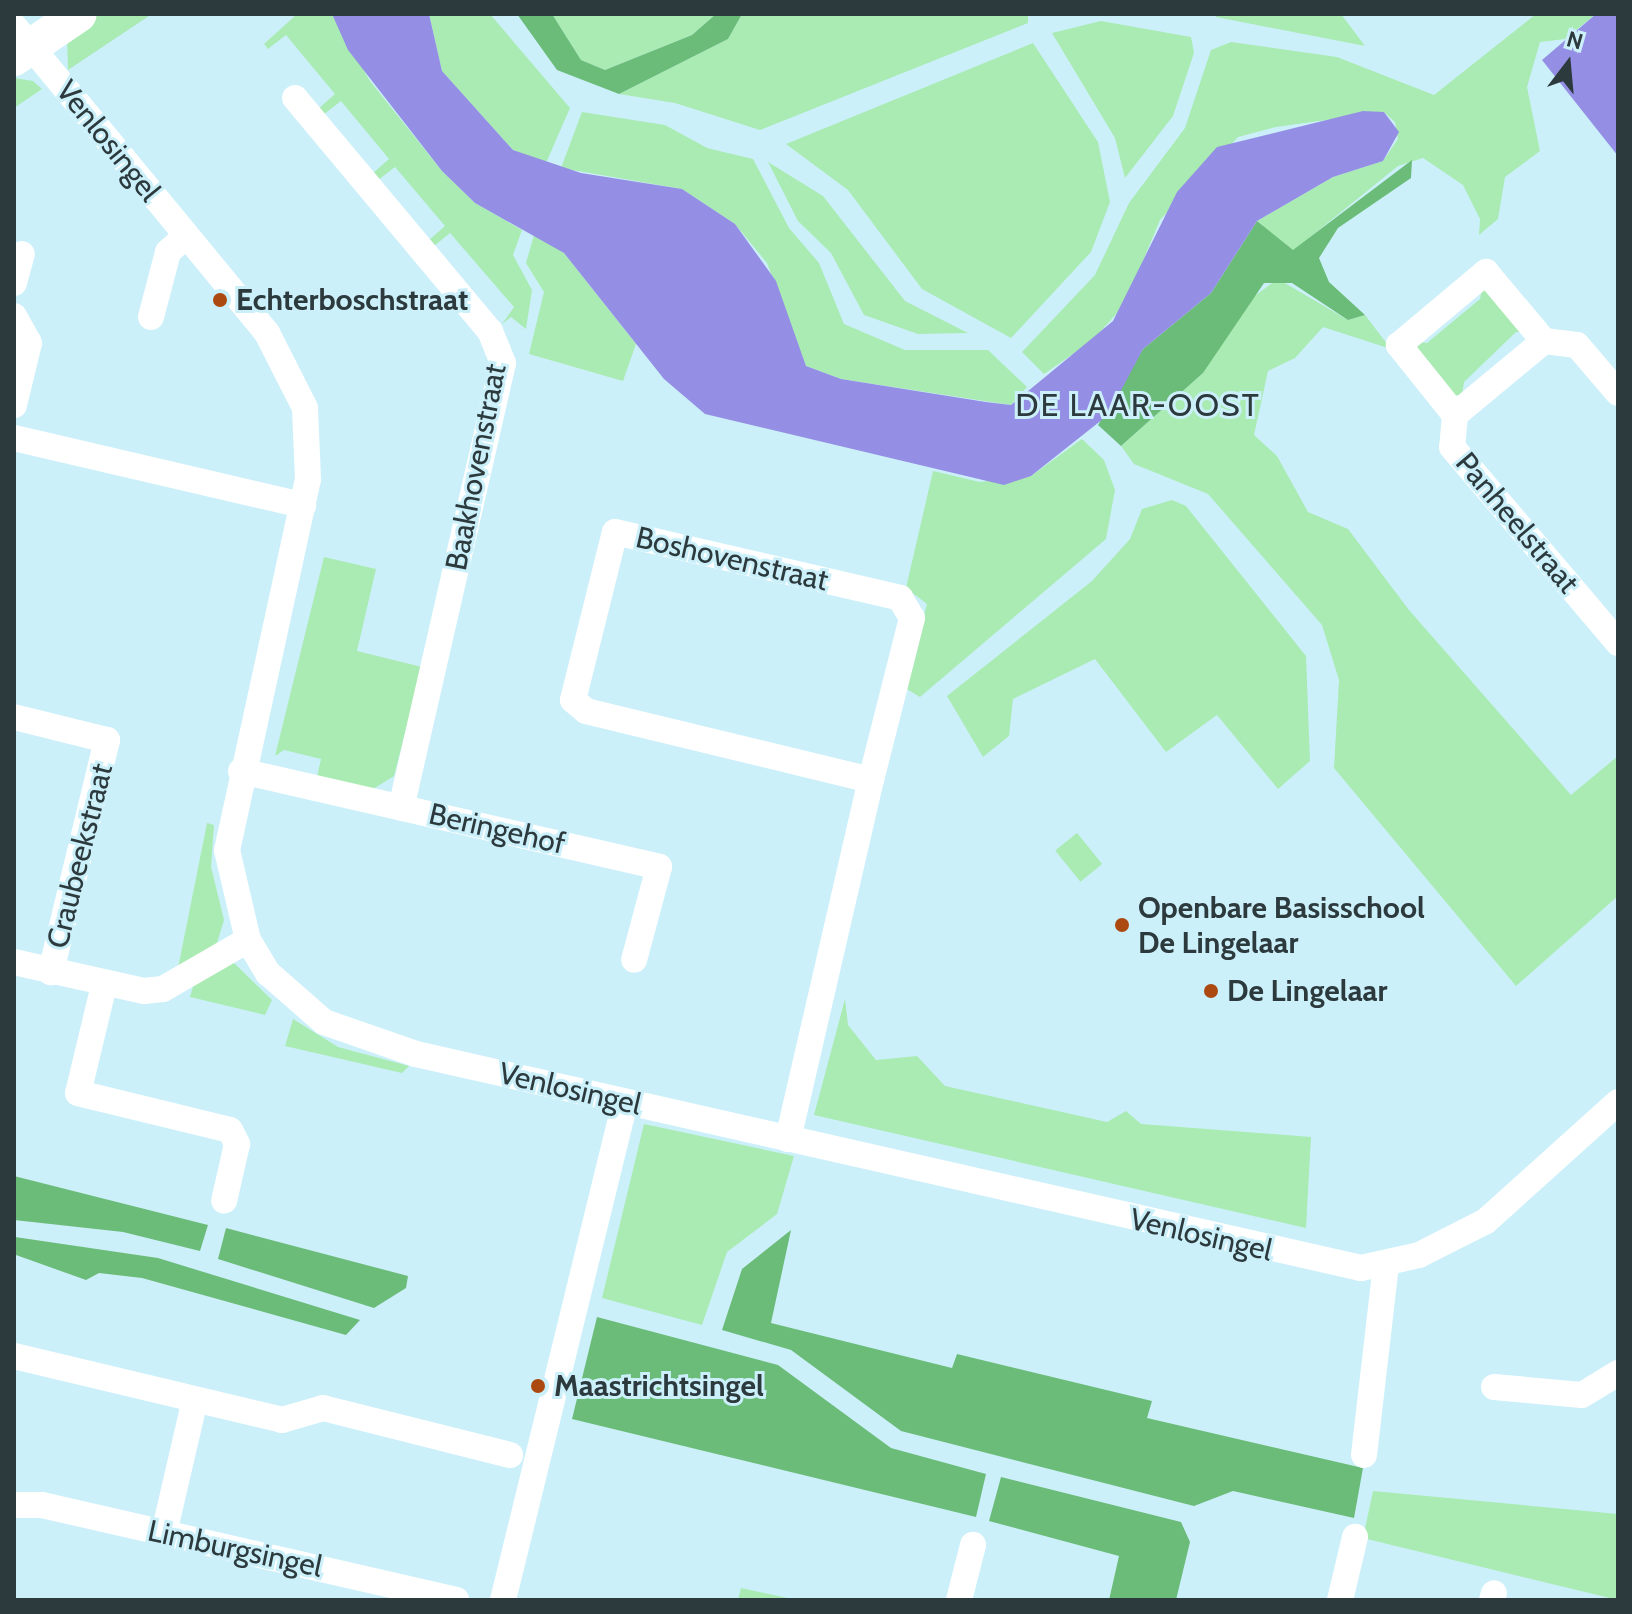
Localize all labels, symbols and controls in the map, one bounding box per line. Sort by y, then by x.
north arrow [1528,24,1608,104]
text: N [1564,25,1586,56]
street label: Venlosingel [48,73,168,209]
place label: Echterboschstraat [236,282,468,318]
marker: Echterboschstraat [211,291,229,309]
street label: Baakhovenstraat [438,361,514,573]
district label: DE LAAR-OOST [1015,386,1261,424]
street label: Panheelstraat [1448,445,1586,601]
street label: Boshovenstraat [632,519,832,599]
street label: Craubeekstraat [40,760,120,952]
street label: Beringehof [425,796,569,862]
place label: Openbare Basisschool De Lingelaar [1138,890,1425,960]
marker: Openbare Basisschool De Lingelaar [1113,916,1131,934]
place label: De Lingelaar [1227,973,1387,1009]
marker: De Lingelaar [1202,982,1220,1000]
street label: Venlosingel [495,1055,645,1123]
street label: Venlosingel [1126,1201,1276,1269]
place label: Maastrichtsingel [554,1368,764,1404]
marker: Maastrichtsingel [529,1377,547,1395]
street label: Limburgsingel [145,1513,325,1585]

